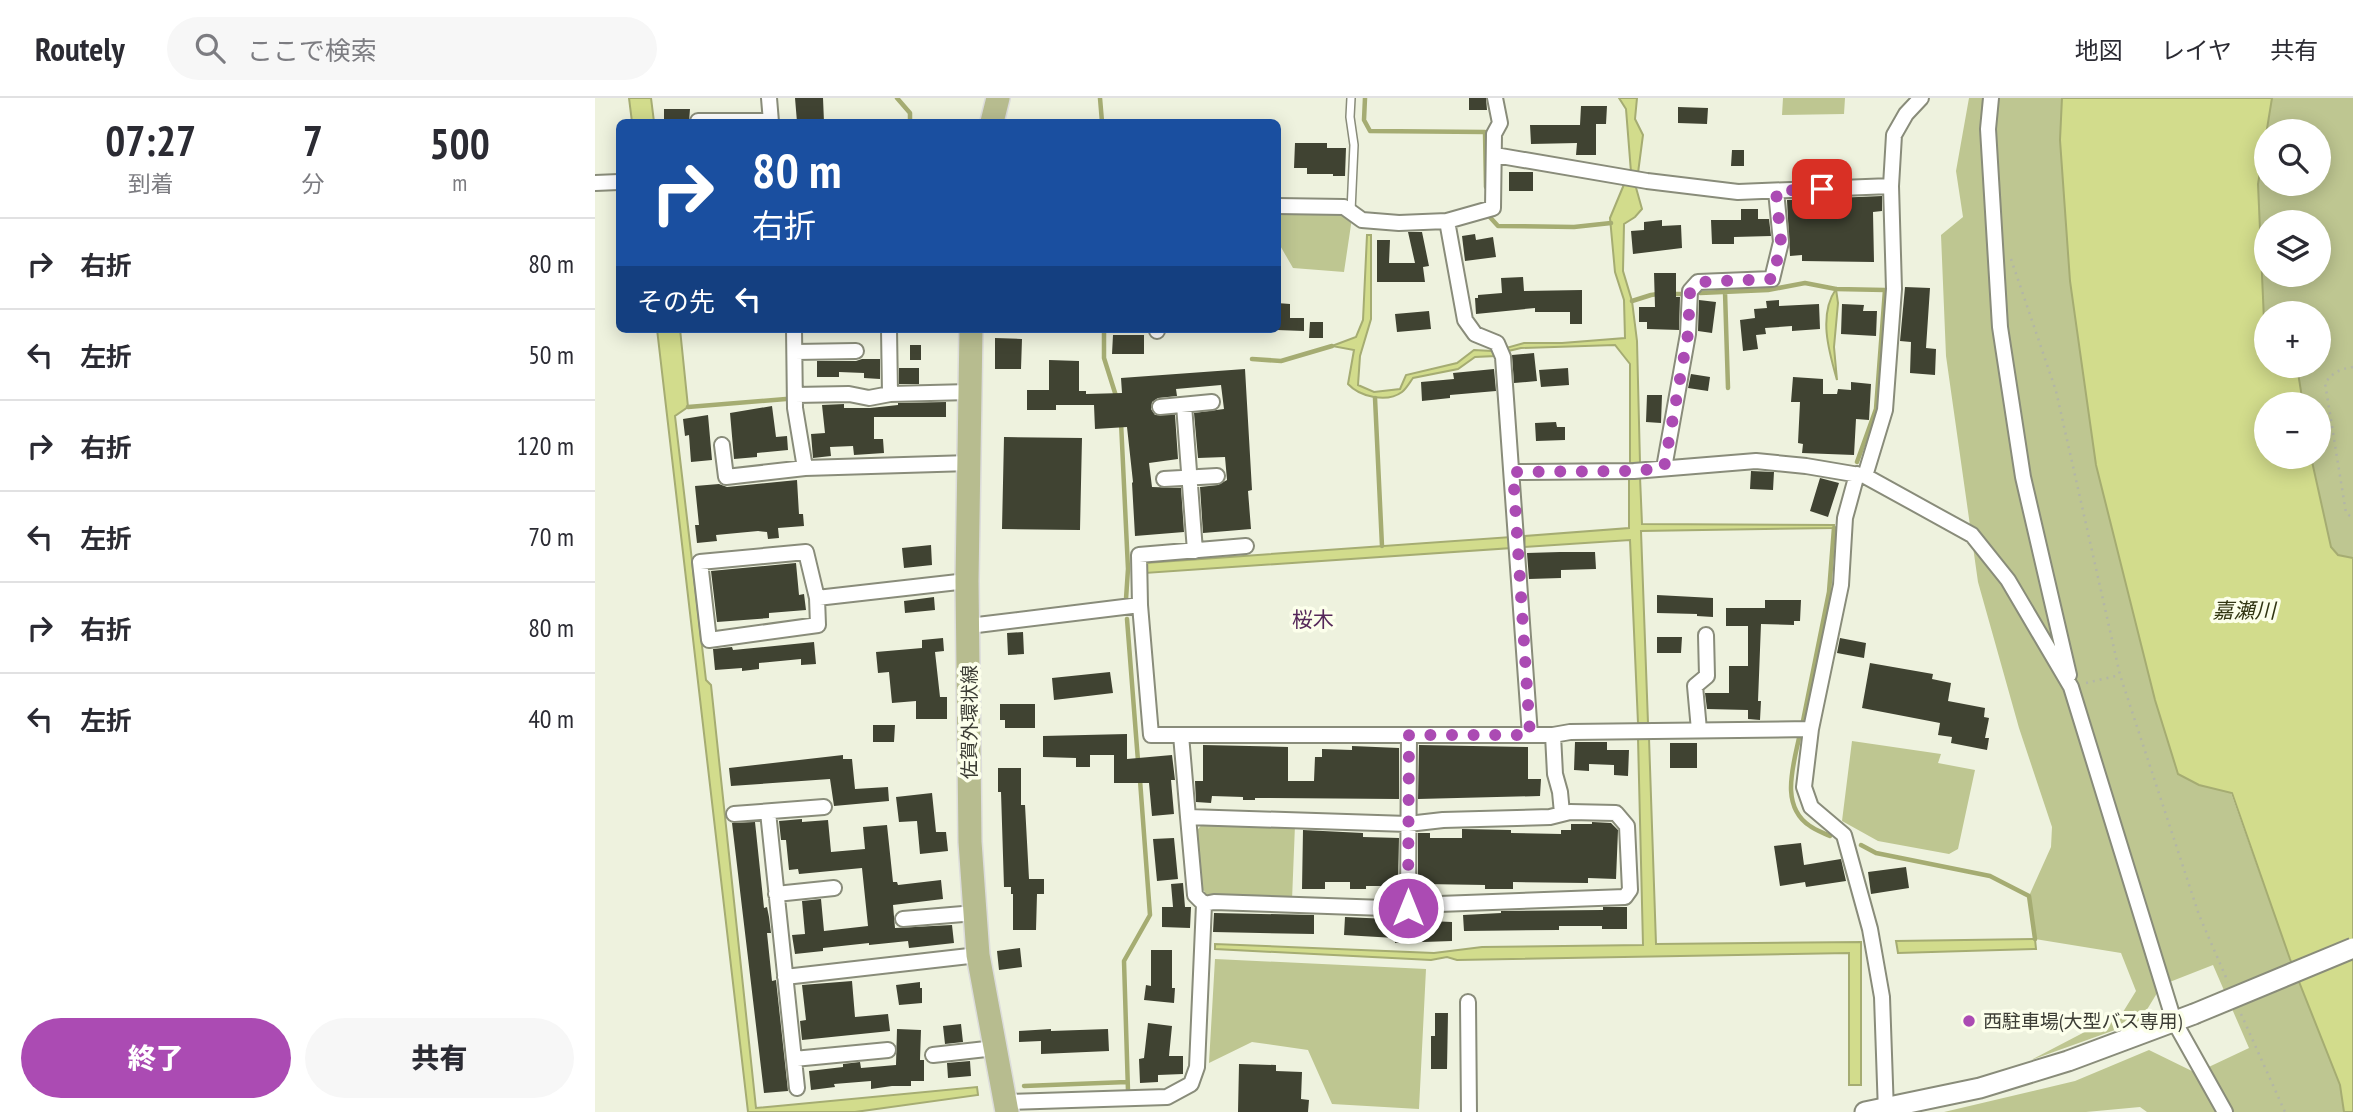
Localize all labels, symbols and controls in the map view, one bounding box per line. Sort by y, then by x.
search box [167,17,657,80]
text: Routely [35,27,125,70]
icon: search [191,29,229,67]
text: ここで検索 [247,34,377,67]
text: 地図 [2075,35,2123,66]
text: レイヤ [2161,35,2232,66]
text: 共有 [2270,35,2318,66]
text: 07:27 [105,113,196,168]
text: 7 [303,113,323,168]
text: 500 [430,116,490,171]
map controls [2254,119,2331,469]
button: search [2254,119,2331,196]
text: 80 m [752,138,841,202]
icon: right [637,147,728,238]
pin [1792,159,1852,219]
text: m [452,168,467,197]
text: 到着 [128,169,174,198]
text: 分 [301,169,324,198]
icon: arrive [1803,170,1841,208]
text: 右折 [752,204,816,246]
button: layers [2254,210,2331,287]
icon: right [21,245,59,283]
text: 80 m [528,247,574,280]
text: 右折 [80,249,132,282]
icon: left [729,280,767,318]
text: その先 [637,285,715,318]
button: + [2254,301,2331,378]
icon: left [21,336,59,374]
text: 50 m [528,338,574,371]
text: 左折 [80,340,132,373]
button: − [2254,392,2331,469]
icon: right [21,427,59,465]
text: 120 m [516,429,574,462]
text: 右折 [80,431,132,464]
icon: left [21,518,59,556]
text: 70 m [528,520,574,553]
text: 左折 [80,522,132,555]
water label: 嘉瀬川 [2213,597,2277,624]
district label: 桜木 [1292,606,1334,633]
icon: right [21,609,59,647]
text: 80 m [528,611,574,644]
text: 右折 [80,613,132,646]
street label: 佐賀外環状線 [957,665,981,779]
icon: left [21,700,59,738]
text: 40 m [528,702,574,735]
text: 左折 [80,704,132,737]
position arrow [1371,871,1445,945]
place label: 西駐車場(大型バス専用) [1983,1009,2182,1033]
marker: 西駐車場(大型バス専用) [1961,1013,1977,1029]
button: 終了 [21,1018,291,1098]
button: 共有 [305,1018,574,1098]

